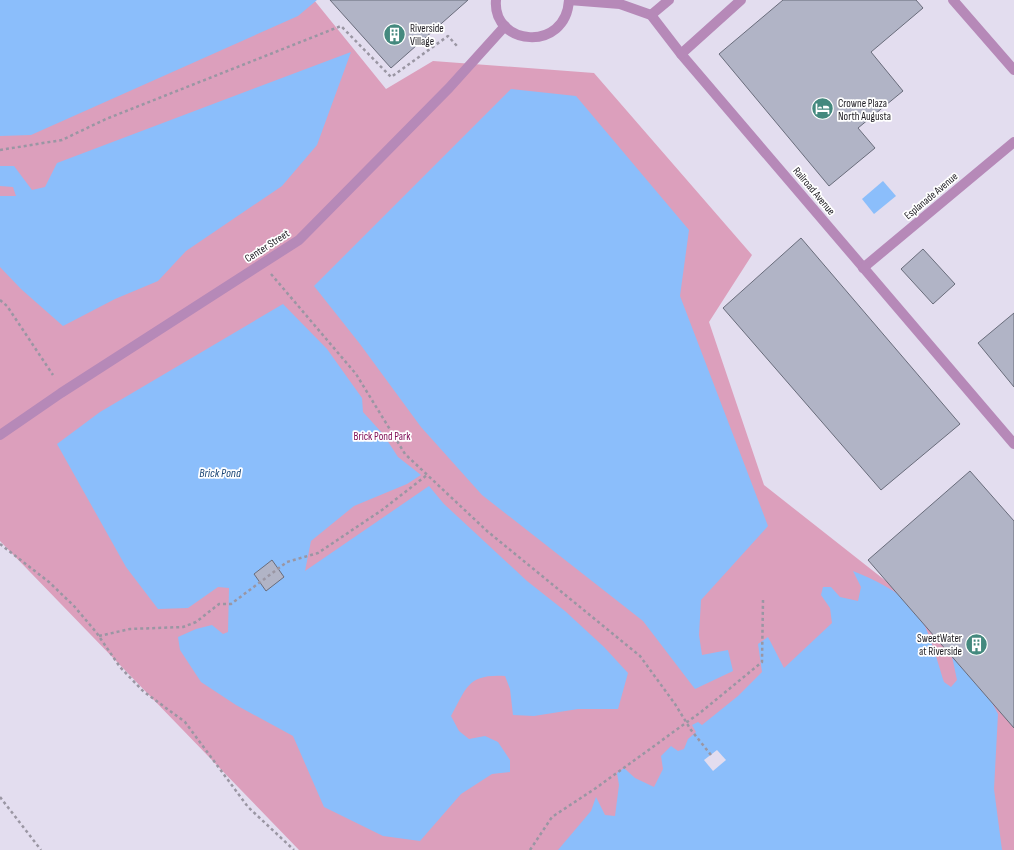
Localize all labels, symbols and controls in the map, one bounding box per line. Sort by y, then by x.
building icon: Riverside Village [382,21,408,47]
place label: Riverside Village [410,22,444,48]
hotel icon: Crowne Plaza North Augusta [810,96,836,122]
place label: Crowne Plaza North Augusta [838,97,891,123]
street label: Railroad Avenue [790,164,838,218]
street label: Esplanade Avenue [902,170,960,222]
street label: Center Street [242,227,292,265]
park label: Brick Pond Park [354,430,411,443]
water label: Brick Pond [199,466,242,481]
building icon: SweetWater at Riverside [964,631,990,657]
place label: SweetWater at Riverside [917,632,962,658]

